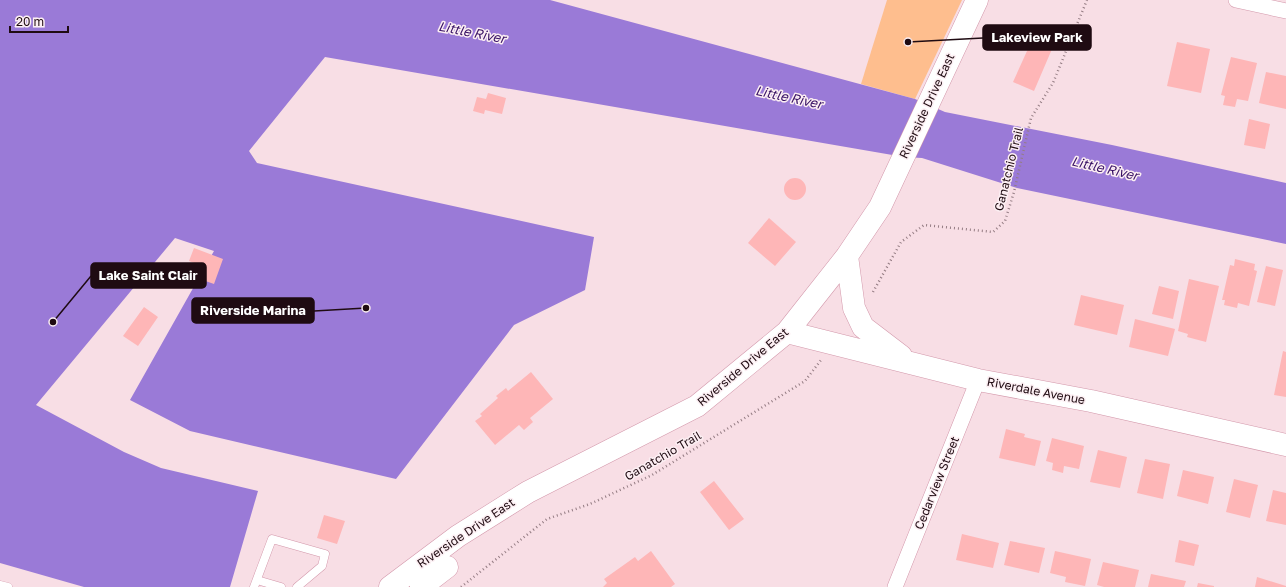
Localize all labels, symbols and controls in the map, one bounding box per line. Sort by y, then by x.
scale bar [10,8,68,34]
text: 20 m [16,14,44,29]
water label: Little River [437,18,509,47]
callout: Lakeview Park [983,25,1091,50]
text: Lakeview Park [991,29,1083,45]
street label: Riverside Drive East [896,51,958,161]
water label: Little River [754,82,826,112]
street label: Ganatchio Trail [991,125,1026,213]
water label: Little River [1070,153,1142,184]
callout: Lake Saint Clair [91,263,206,288]
text: Lake Saint Clair [98,267,198,283]
callout: Riverside Marina [192,298,314,323]
text: Riverside Marina [200,302,306,318]
street label: Riverside Drive East [694,324,791,409]
street label: Riverdale Avenue [986,374,1086,407]
street label: Ganatchio Trail [622,427,704,484]
street label: Cedarview Street [911,434,962,532]
street label: Riverside Drive East [414,494,517,571]

